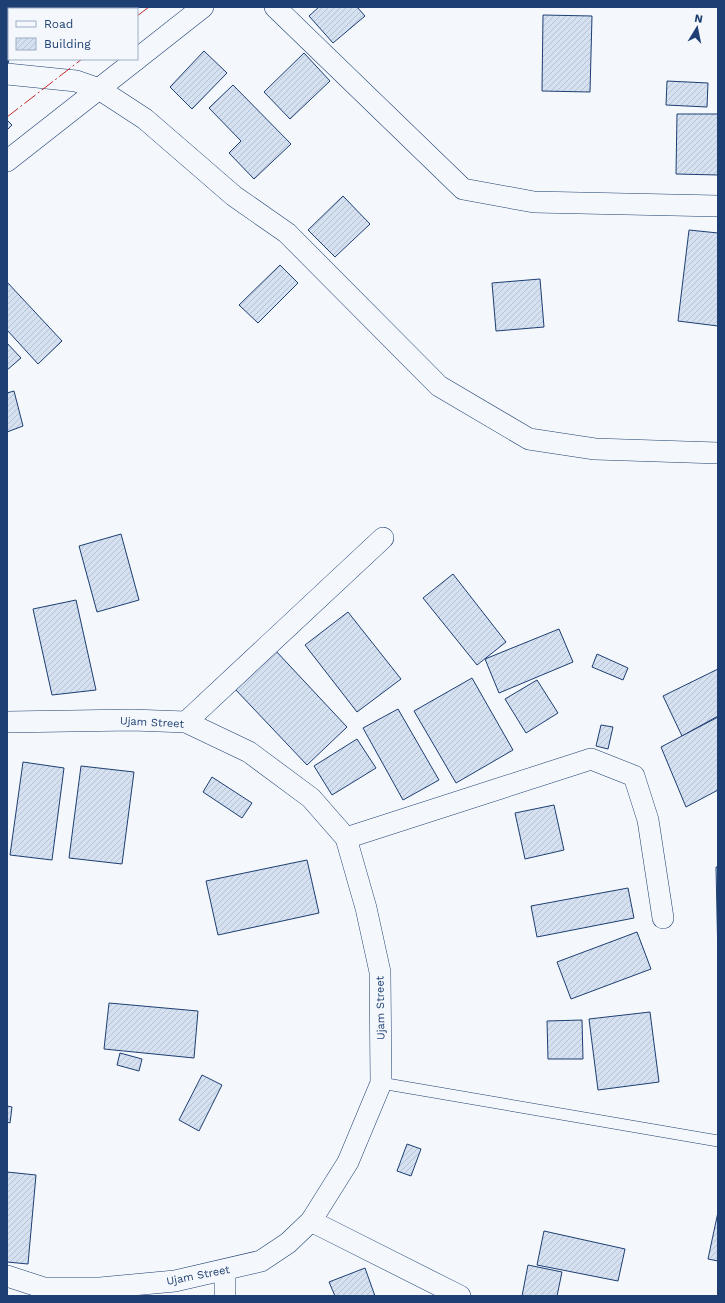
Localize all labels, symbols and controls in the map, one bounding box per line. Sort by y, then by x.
legend [8,8,138,60]
north arrow [677,8,717,48]
text: N [694,12,704,26]
text: Road [44,17,73,31]
text: Building [44,37,91,51]
street label: Ujam Street [120,714,185,731]
street label: Ujam Street [373,975,388,1040]
street label: Ujam Street [165,1263,231,1288]

